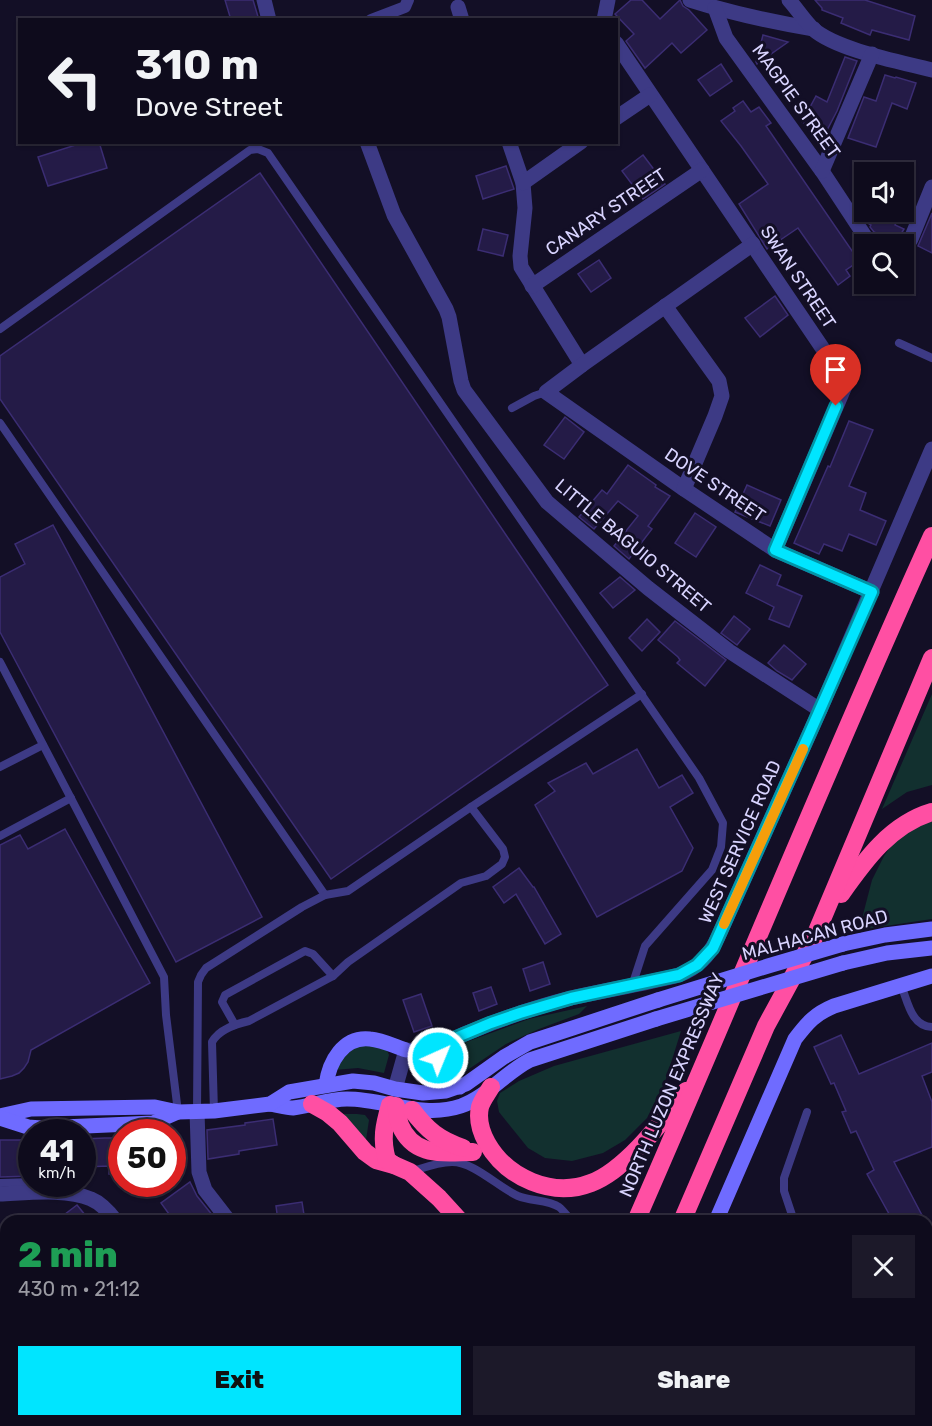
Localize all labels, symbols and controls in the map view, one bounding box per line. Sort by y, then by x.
text: 310 m [135,40,259,90]
street label: MAGPIE STREET [747,40,845,162]
icon: left [36,42,114,120]
text: Dove Street [135,91,283,123]
map controls [854,162,914,294]
button: sound [854,162,914,222]
street label: CANARY STREET [541,163,671,261]
street label: SWAN STREET [755,221,841,333]
button: search [854,234,914,294]
pin [810,344,861,406]
icon: arrive [819,353,852,386]
street label: DOVE STREET [660,443,770,527]
street label: LITTLE BAGUIO STREET [550,474,716,618]
street label: WEST SERVICE ROAD [694,757,786,927]
street label: MALHACAN ROAD [740,905,890,965]
street label: NORTH LUZON EXPRESSWAY [615,969,729,1200]
position arrow [406,1026,470,1090]
speed limit sign: 50 [108,1119,186,1197]
text: 41 [40,1133,74,1169]
text: km/h [38,1164,76,1182]
text: 2 min [18,1233,118,1276]
button: close [852,1235,915,1298]
text: 430 m · 21:12 [18,1277,140,1301]
button: Exit [18,1346,461,1415]
button: Share [473,1346,915,1415]

